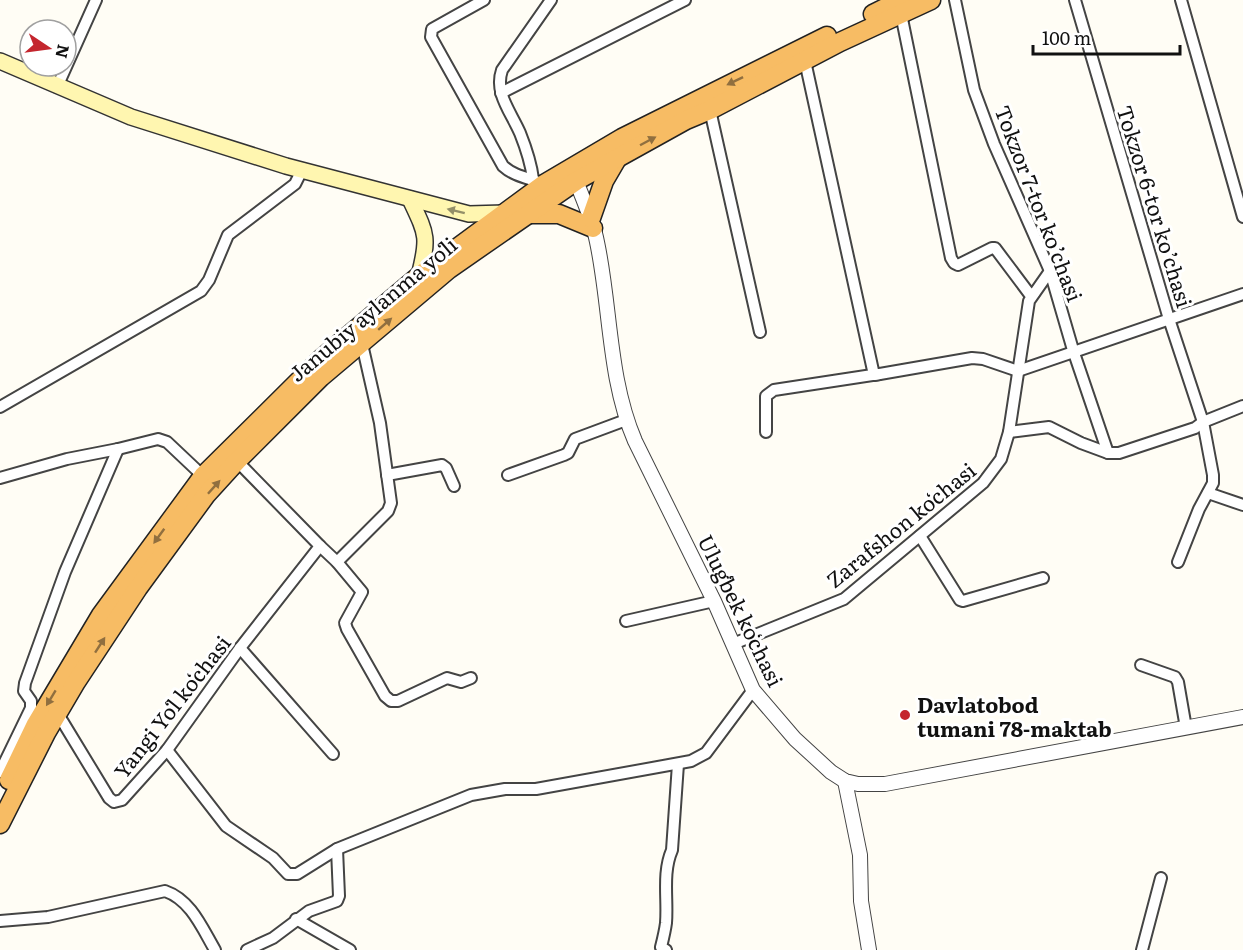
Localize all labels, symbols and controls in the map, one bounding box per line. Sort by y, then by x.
north arrow [18,18,78,78]
scale bar [1033,18,1180,56]
text: 100 m [1042,24,1091,51]
text: N [50,42,77,61]
one-way arrow [727,77,744,86]
street label: Tokzor 7-tor koʼchasi [988,100,1092,306]
street label: Tokzor 6-tor koʼchasi [1111,101,1201,311]
one-way arrow [640,136,657,146]
one-way arrow [447,206,466,216]
street label: Janubiy aylanma yoʻli [281,228,463,388]
one-way arrow [377,318,392,331]
street label: Zarafshon koʻchasi [819,454,981,594]
one-way arrow [207,480,220,495]
one-way arrow [154,528,166,543]
street label: Ulugʻbek koʻchasi [692,529,792,691]
street label: Yangi Yoʻl koʻchasi [105,628,237,784]
one-way arrow [94,637,105,653]
place label: Davlatobod tumani 78-maktab [917,688,1112,743]
one-way arrow [46,690,57,706]
marker: Davlatobod tumani 78-maktab [898,708,912,722]

